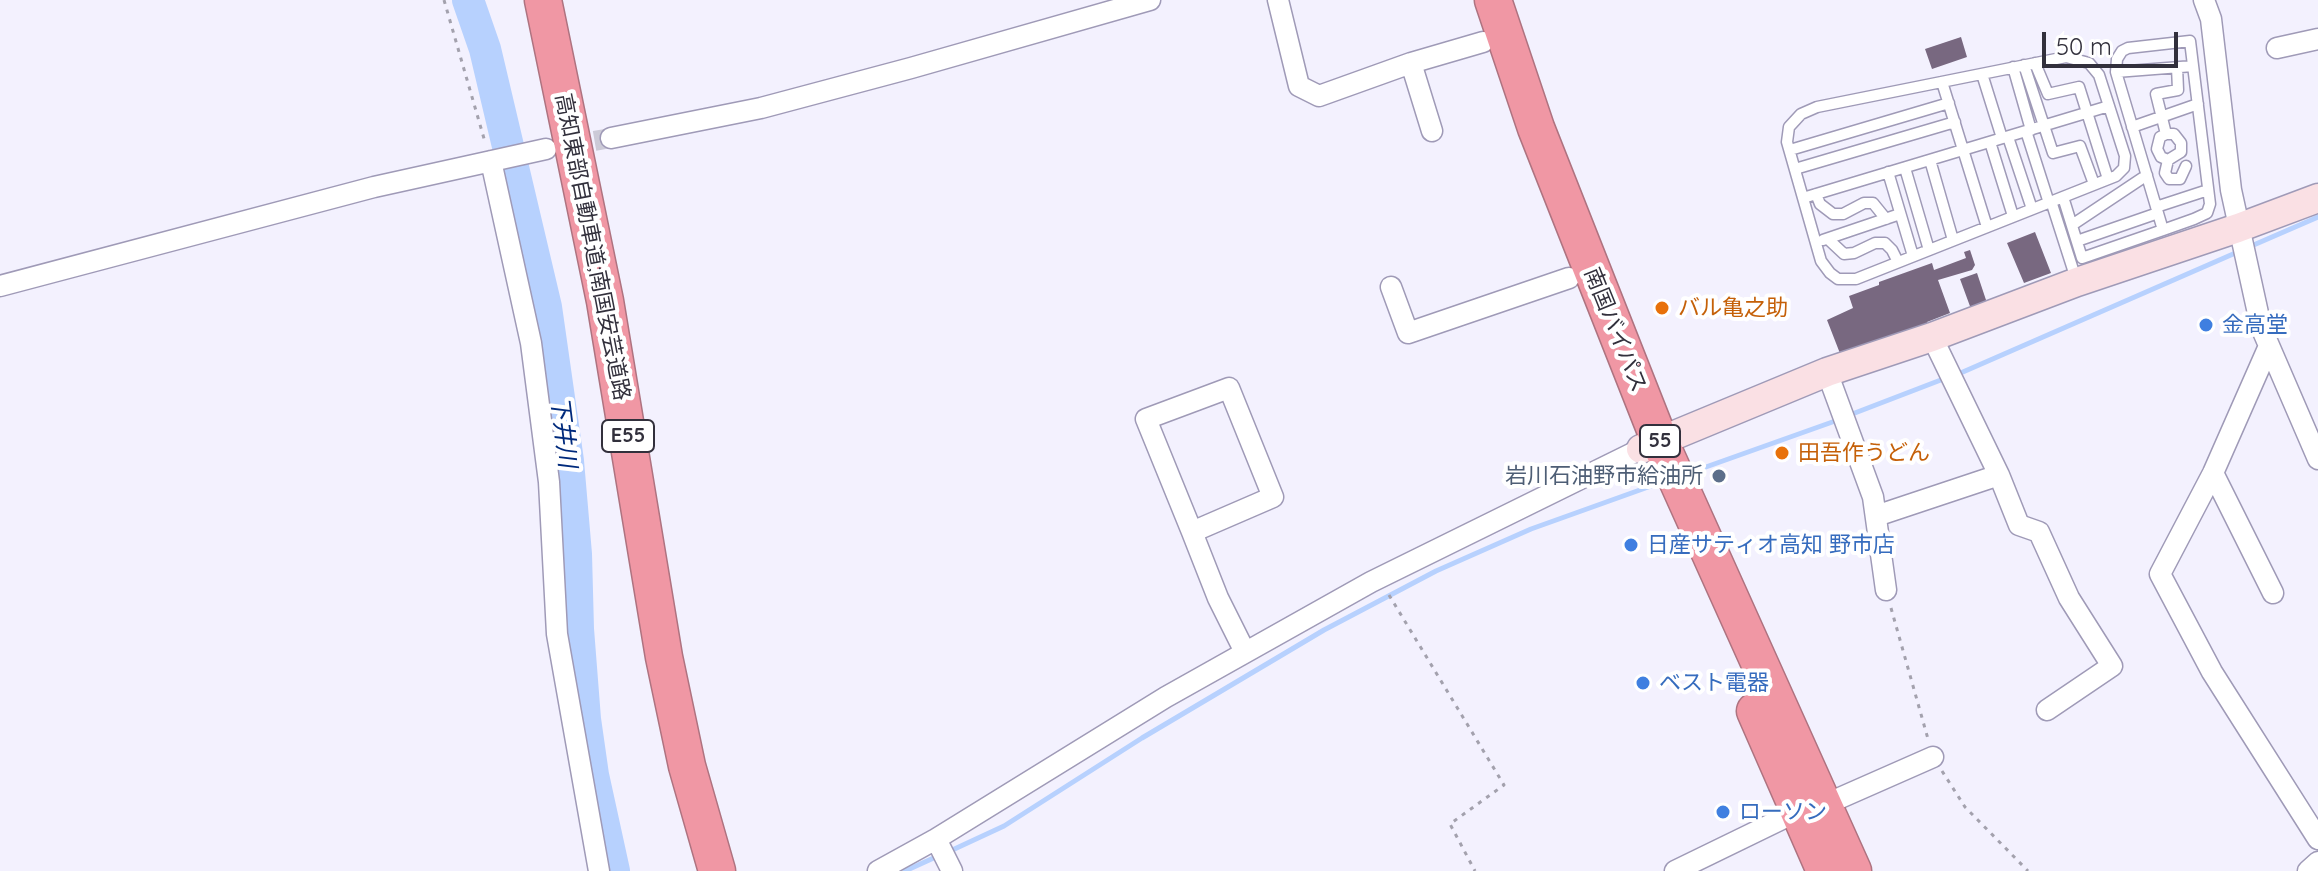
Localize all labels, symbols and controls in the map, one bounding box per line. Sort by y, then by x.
scale bar [2046,16,2182,66]
text: 50 m [2056,31,2112,61]
street label: 高知東部自動車道;南国安芸道路 [549,91,635,403]
street label: 南国バイパス [1578,264,1652,396]
place label: バル亀之助 [1678,295,1788,321]
marker: バル亀之助 [1653,299,1671,317]
place label: 金高堂 [2222,312,2288,338]
marker: 金高堂 [2197,316,2215,334]
water label: 下井川 [544,395,582,469]
road number: E55 [602,420,654,452]
road number: 55 [1640,425,1680,457]
place label: 田吾作うどん [1798,440,1930,466]
marker: 田吾作うどん [1773,444,1791,462]
place label: 岩川石油野市給油所 [1505,463,1703,489]
marker: 岩川石油野市給油所 [1710,467,1728,485]
place label: 日産サティオ高知 野市店 [1647,532,1895,558]
marker: 日産サティオ高知 野市店 [1622,536,1640,554]
place label: ベスト電器 [1659,670,1769,696]
marker: ベスト電器 [1634,674,1652,692]
place label: ローソン [1739,799,1827,825]
marker: ローソン [1714,803,1732,821]

